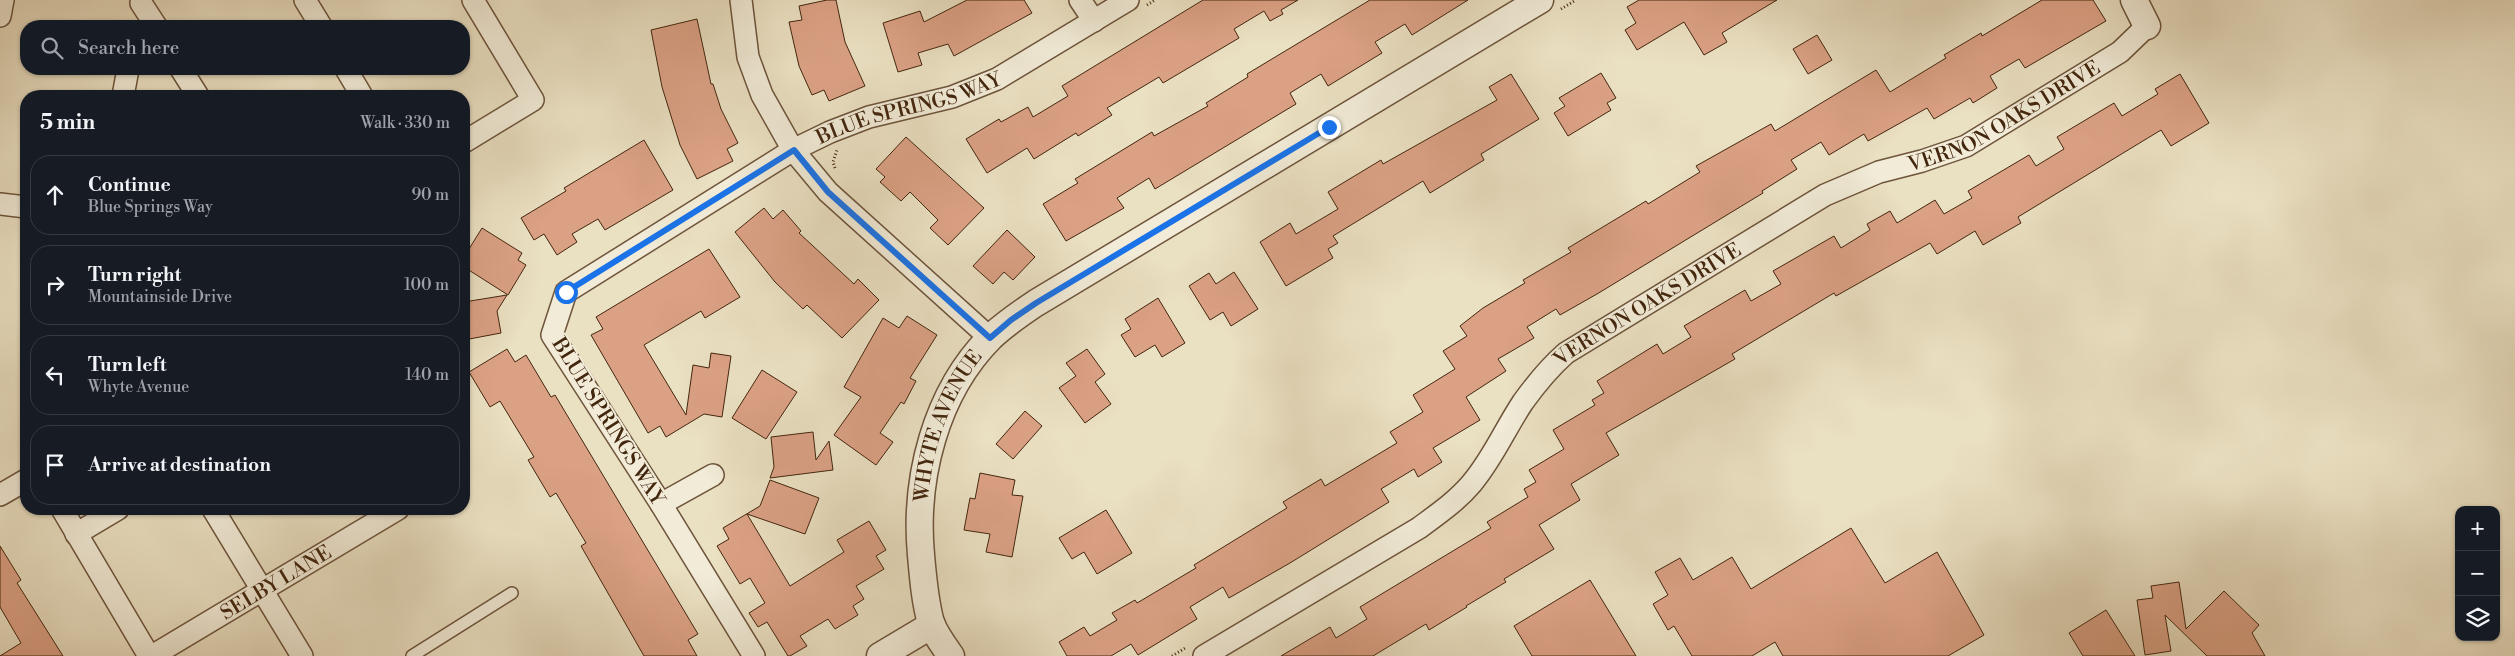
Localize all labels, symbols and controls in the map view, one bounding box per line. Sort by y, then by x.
search box [20,20,470,75]
icon: search [38,34,66,62]
text: Search here [78,36,179,60]
street label: VERNON OAKS DRIVE [1905,56,2105,178]
street label: BLUE SPRINGS WAY [812,67,1006,151]
text: 5 min [40,110,95,136]
text: Walk · 330 m [360,113,450,133]
route end [1318,116,1341,139]
text: Continue [88,173,171,197]
icon: ahead [41,181,69,209]
text: 90 m [411,185,449,205]
text: Blue Springs Way [88,197,213,217]
street label: VERNON OAKS DRIVE [1548,238,1746,373]
text: Turn right [88,263,181,287]
icon: right [41,271,69,299]
text: 100 m [404,275,449,295]
route start [555,281,578,304]
text: Mountainside Drive [88,287,232,307]
street label: BLUE SPRINGS WAY [545,332,670,511]
street label: WHYTE AVENUE [910,345,988,504]
text: Turn left [88,353,167,377]
icon: left [41,361,69,389]
text: 140 m [405,365,449,385]
text: Whyte Avenue [88,377,189,397]
icon: arrive [41,451,69,479]
text: Arrive at destination [88,453,271,477]
map controls [2455,506,2500,641]
button: + [2455,506,2500,551]
street label: SELBY LANE [216,541,337,626]
button: − [2455,551,2500,596]
button: layers [2455,596,2500,641]

